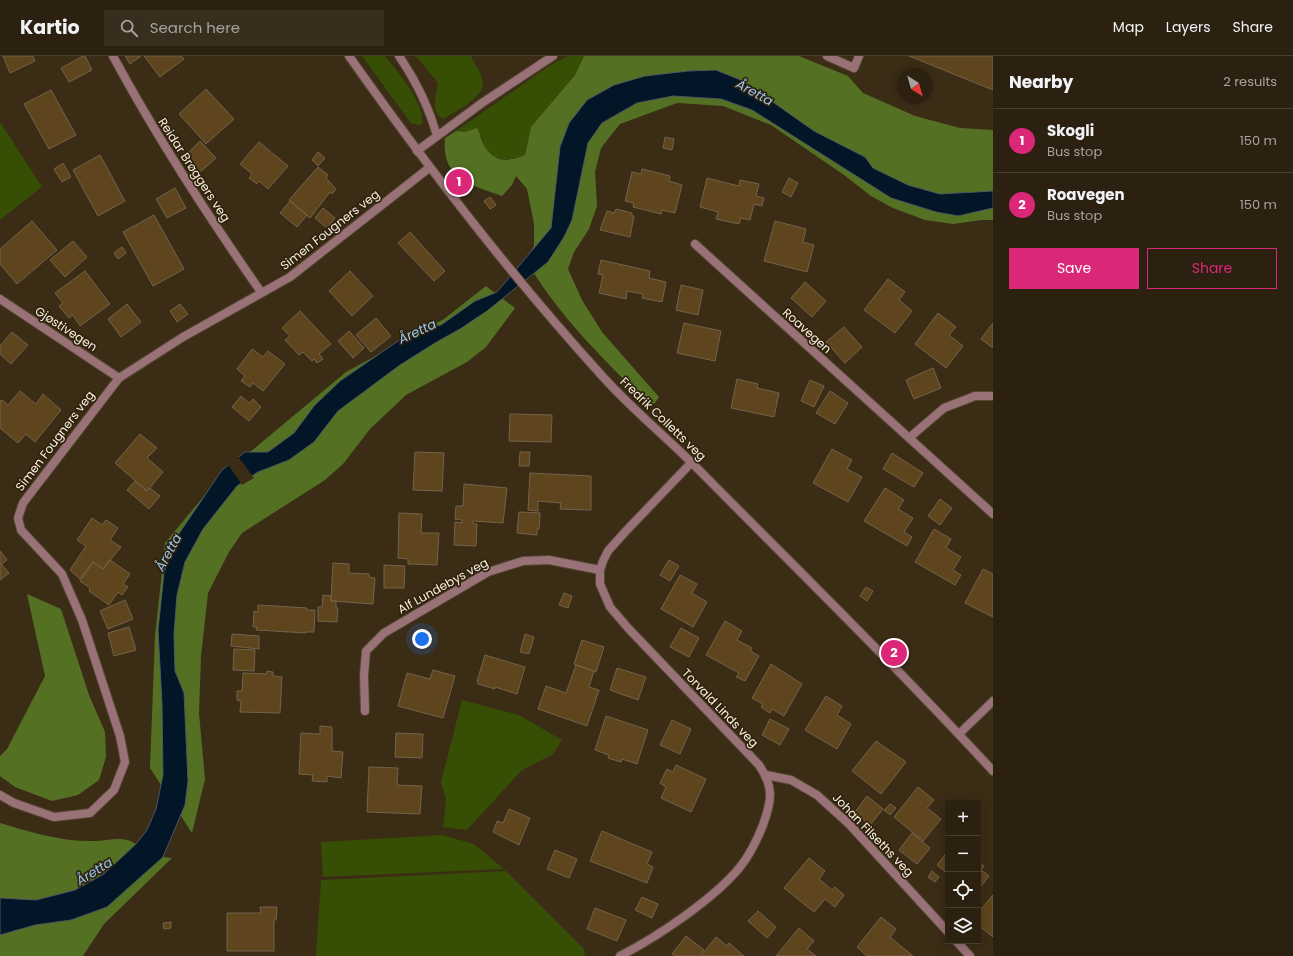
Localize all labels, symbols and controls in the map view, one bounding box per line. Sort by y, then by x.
search box [104,10,384,46]
text: Kartio [20,14,80,41]
icon: search [118,17,140,39]
text: Search here [150,17,240,38]
text: Map [1113,17,1144,37]
text: Layers [1166,17,1210,37]
text: Share [1232,17,1273,37]
north arrow [897,68,933,104]
text: Nearby [1009,70,1073,94]
text: 2 results [1223,72,1277,91]
water label: Åretta [732,74,777,111]
street label: Reidar Brøggers veg [154,114,234,225]
text: Skogli [1047,120,1094,141]
text: 1 [1020,131,1024,150]
text: 150 m [1240,131,1277,150]
text: Bus stop [1047,142,1102,161]
pin: 1 [446,167,472,197]
text: Roavegen [1047,184,1125,205]
street label: Simen Fougners veg [277,185,383,274]
text: 2 [1018,195,1026,214]
text: 150 m [1240,195,1277,214]
text: Bus stop [1047,206,1102,225]
button: Save [1009,248,1139,289]
button: Share [1147,248,1277,289]
street label: Gjøstivegen [32,302,101,355]
street label: Roavegen [779,304,836,357]
water label: Åretta [394,314,440,349]
street label: Fredrik Colletts veg [617,373,710,464]
street label: Simen Fougners veg [11,387,98,494]
water label: Åretta [150,530,187,575]
street label: Alf Lundebys veg [395,554,491,617]
your location [412,629,432,649]
pin: 2 [881,638,907,668]
street label: Torvald Linds veg [678,665,762,751]
street label: Johan Filseths veg [829,789,918,880]
map controls [945,800,981,944]
button: + [945,800,981,836]
button: − [945,836,981,872]
water label: Åretta [71,853,116,891]
button: locate [945,872,981,908]
button: layers [945,908,981,944]

